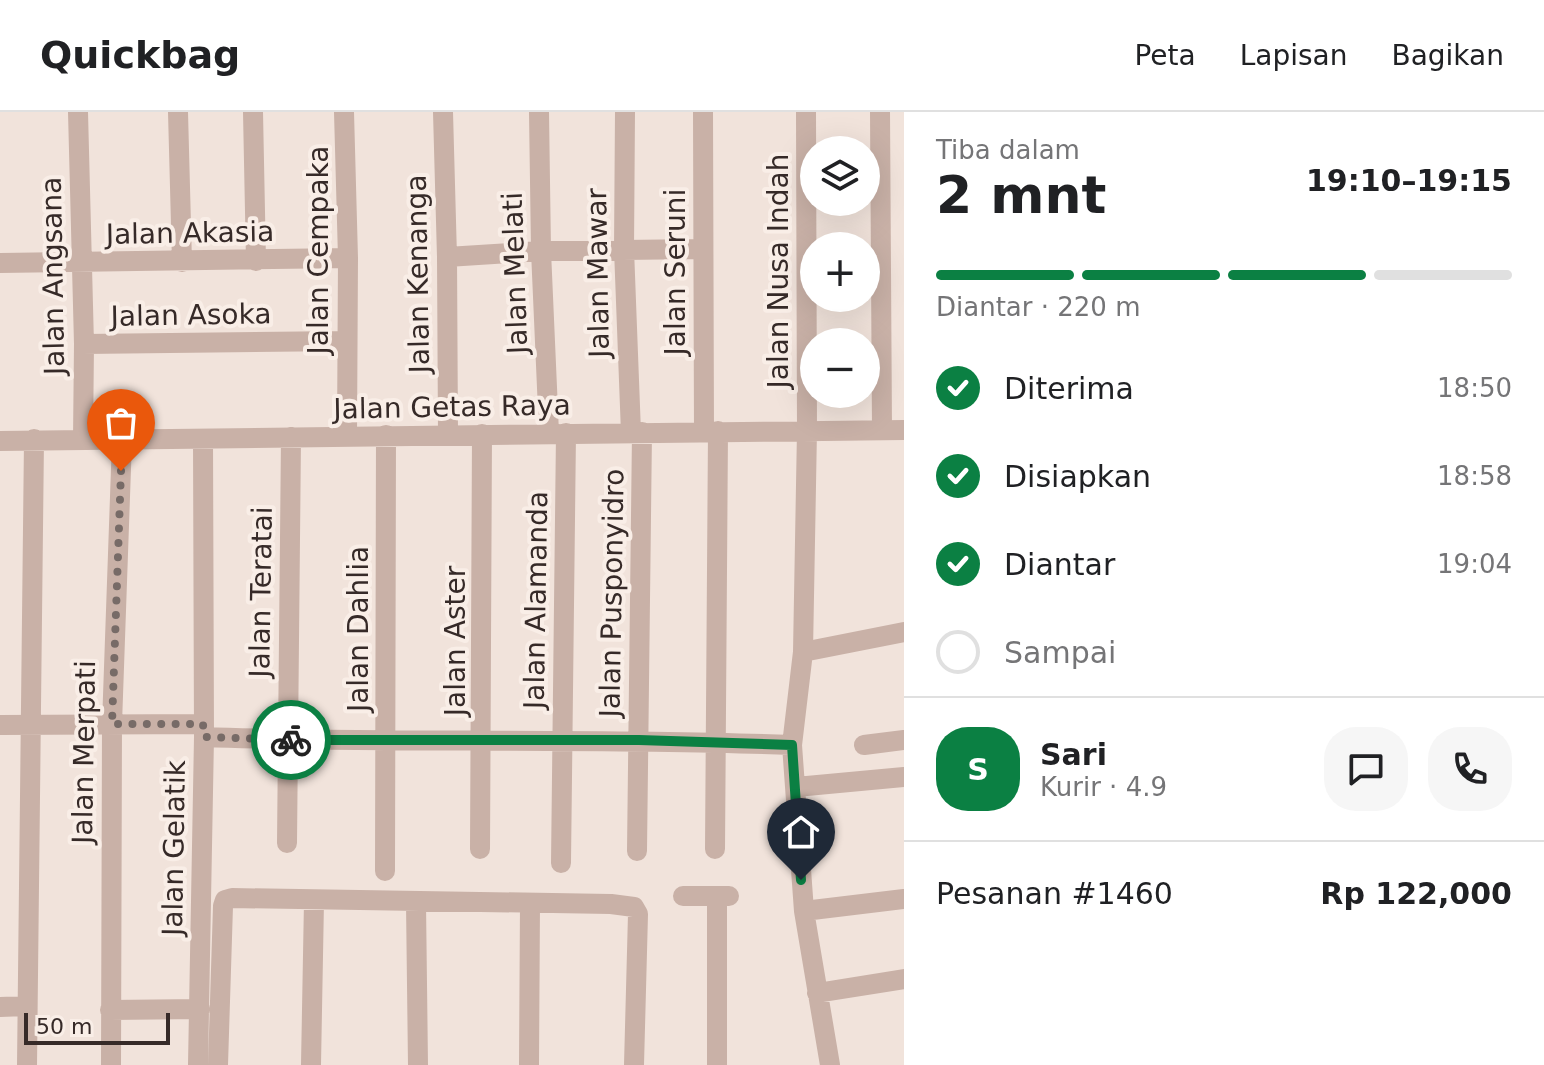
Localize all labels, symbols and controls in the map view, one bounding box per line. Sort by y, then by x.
text: Quickbag [40,33,240,77]
text: Peta [1134,39,1196,72]
text: Lapisan [1240,39,1347,72]
text: Bagikan [1391,39,1504,72]
text: Tiba dalam [936,135,1080,165]
map controls [800,136,880,408]
button: layers [800,136,880,216]
street label: Jalan Cempaka [302,146,335,356]
street label: Jalan Nusa Indah [762,153,795,391]
text: 19:10–19:15 [1306,163,1512,198]
text: 2 mnt [936,165,1106,225]
street label: Jalan Kenanga [400,174,436,376]
street label: Jalan Angsana [35,177,71,377]
street label: Jalan Mawar [580,187,616,360]
street label: Jalan Seruni [659,189,692,357]
street label: Jalan Melati [496,191,534,357]
street label: Jalan Akasia [103,215,275,251]
button: + [800,232,880,312]
text: Diantar · 220 m [936,292,1140,322]
street label: Jalan Asoka [108,297,272,333]
button: − [800,328,880,408]
icon: check [936,366,980,410]
text: Diterima [1004,371,1134,406]
text: 18:50 [1437,373,1512,403]
street label: Jalan Getas Raya [331,388,571,426]
pin [87,389,155,471]
icon: bag [99,401,143,445]
icon: check [936,454,980,498]
text: Disiapkan [1004,459,1151,494]
text: 18:58 [1437,461,1512,491]
street label: Jalan Pusponyidro [593,468,631,720]
street label: Jalan Alamanda [518,491,554,711]
street label: Jalan Teratai [243,506,279,680]
icon: check [936,542,980,586]
street label: Jalan Dahlia [342,546,375,714]
text: Diantar [1004,547,1115,582]
text: 19:04 [1437,549,1512,579]
street label: Jalan Aster [439,565,472,718]
text: Sampai [1004,635,1116,670]
street label: Jalan Merpati [66,660,102,846]
courier [251,700,331,780]
icon: bike [269,718,313,762]
button: chat [1324,727,1408,811]
button: phone [1428,727,1512,811]
text: Sari [1040,737,1107,772]
text: S [967,752,989,787]
street label: Jalan Gelatik [156,759,192,938]
text: Kurir · 4.9 [1040,772,1167,802]
pin [767,798,835,880]
icon: home [779,810,823,854]
text: Pesanan #1460 [936,876,1173,911]
text: Rp 122,000 [1320,876,1512,911]
scale bar [24,1009,170,1045]
text: 50 m [36,1014,92,1039]

